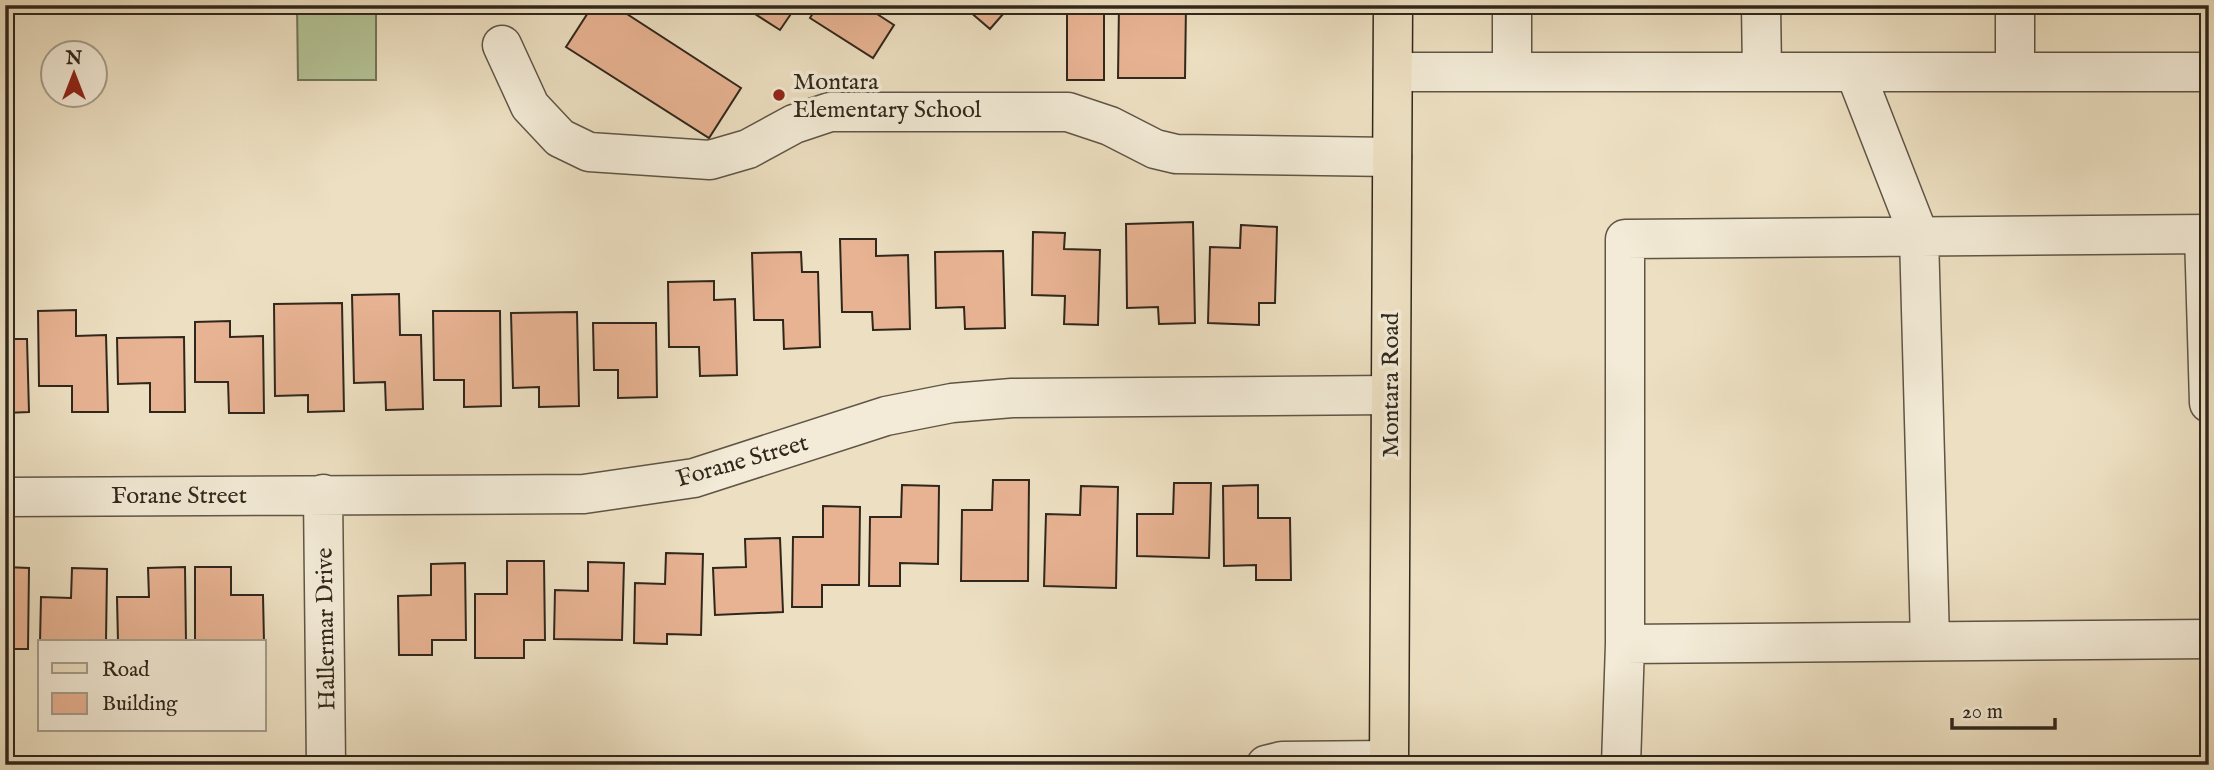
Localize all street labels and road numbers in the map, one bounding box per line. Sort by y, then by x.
street label: Montara Road [1376,312,1407,458]
street label: Forane Street [673,428,812,495]
street label: Forane Street [111,481,247,512]
street label: Hallermar Drive [310,547,343,711]

